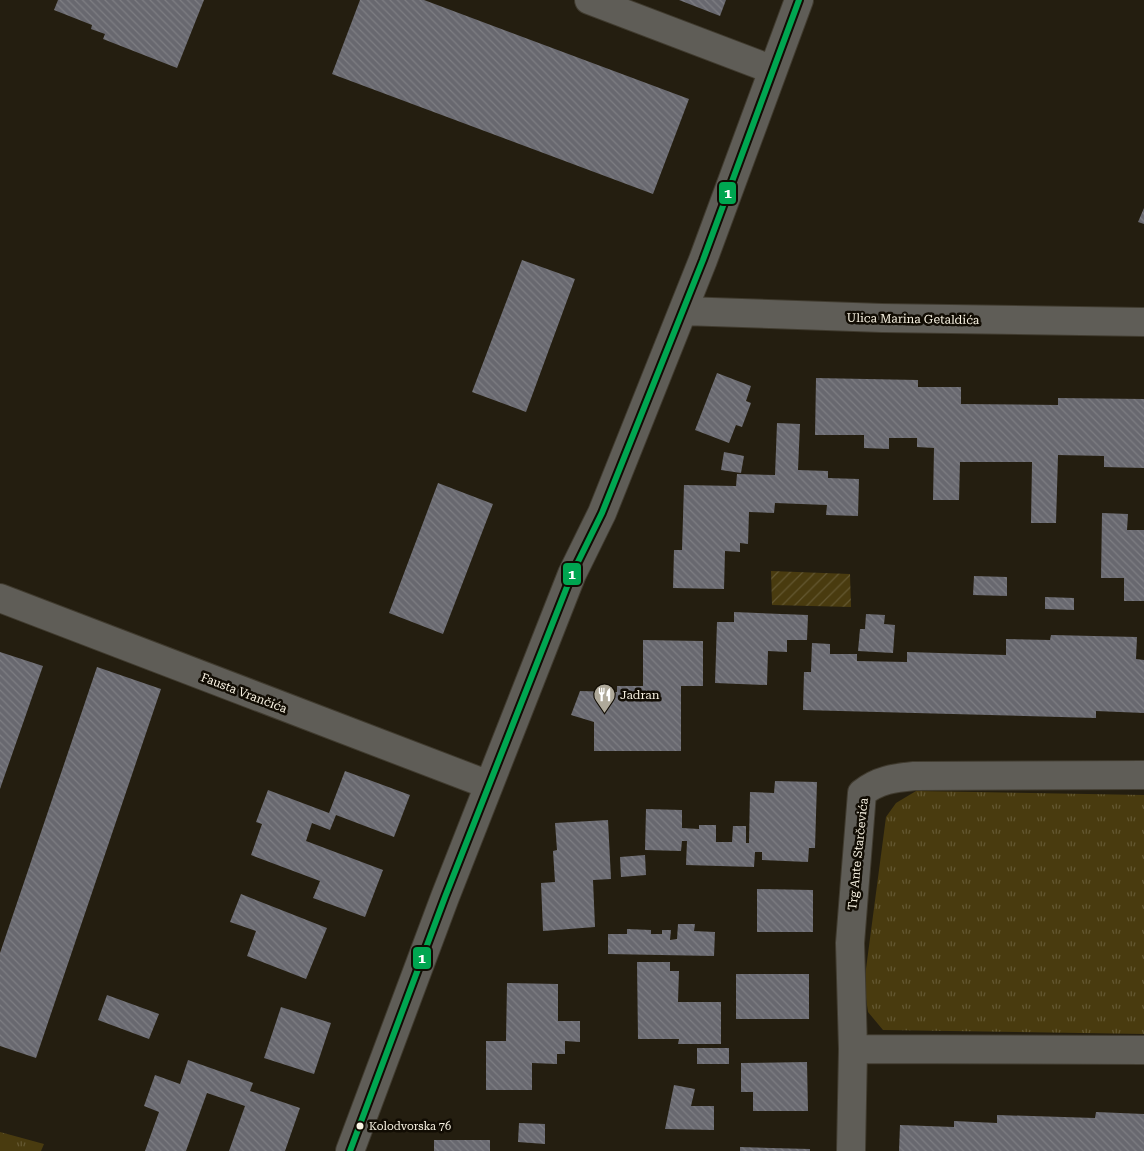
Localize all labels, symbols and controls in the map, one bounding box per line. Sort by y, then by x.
line badge: 1 [718,181,737,205]
text: 1 [724,185,732,201]
street label: Ulica Marina Getaldića [846,311,980,327]
line badge: 1 [562,562,582,586]
text: 1 [568,566,576,582]
street label: Fausta Vrančića [199,670,289,716]
restaurant icon: Jadran [592,683,616,714]
place label: Jadran [620,688,660,702]
street label: Trg Ante Starčevića [845,797,871,911]
line badge: 1 [412,946,432,970]
text: 1 [418,950,426,966]
place label: Kolodvorska 76 [369,1120,451,1133]
marker: Kolodvorska 76 [355,1121,365,1131]

